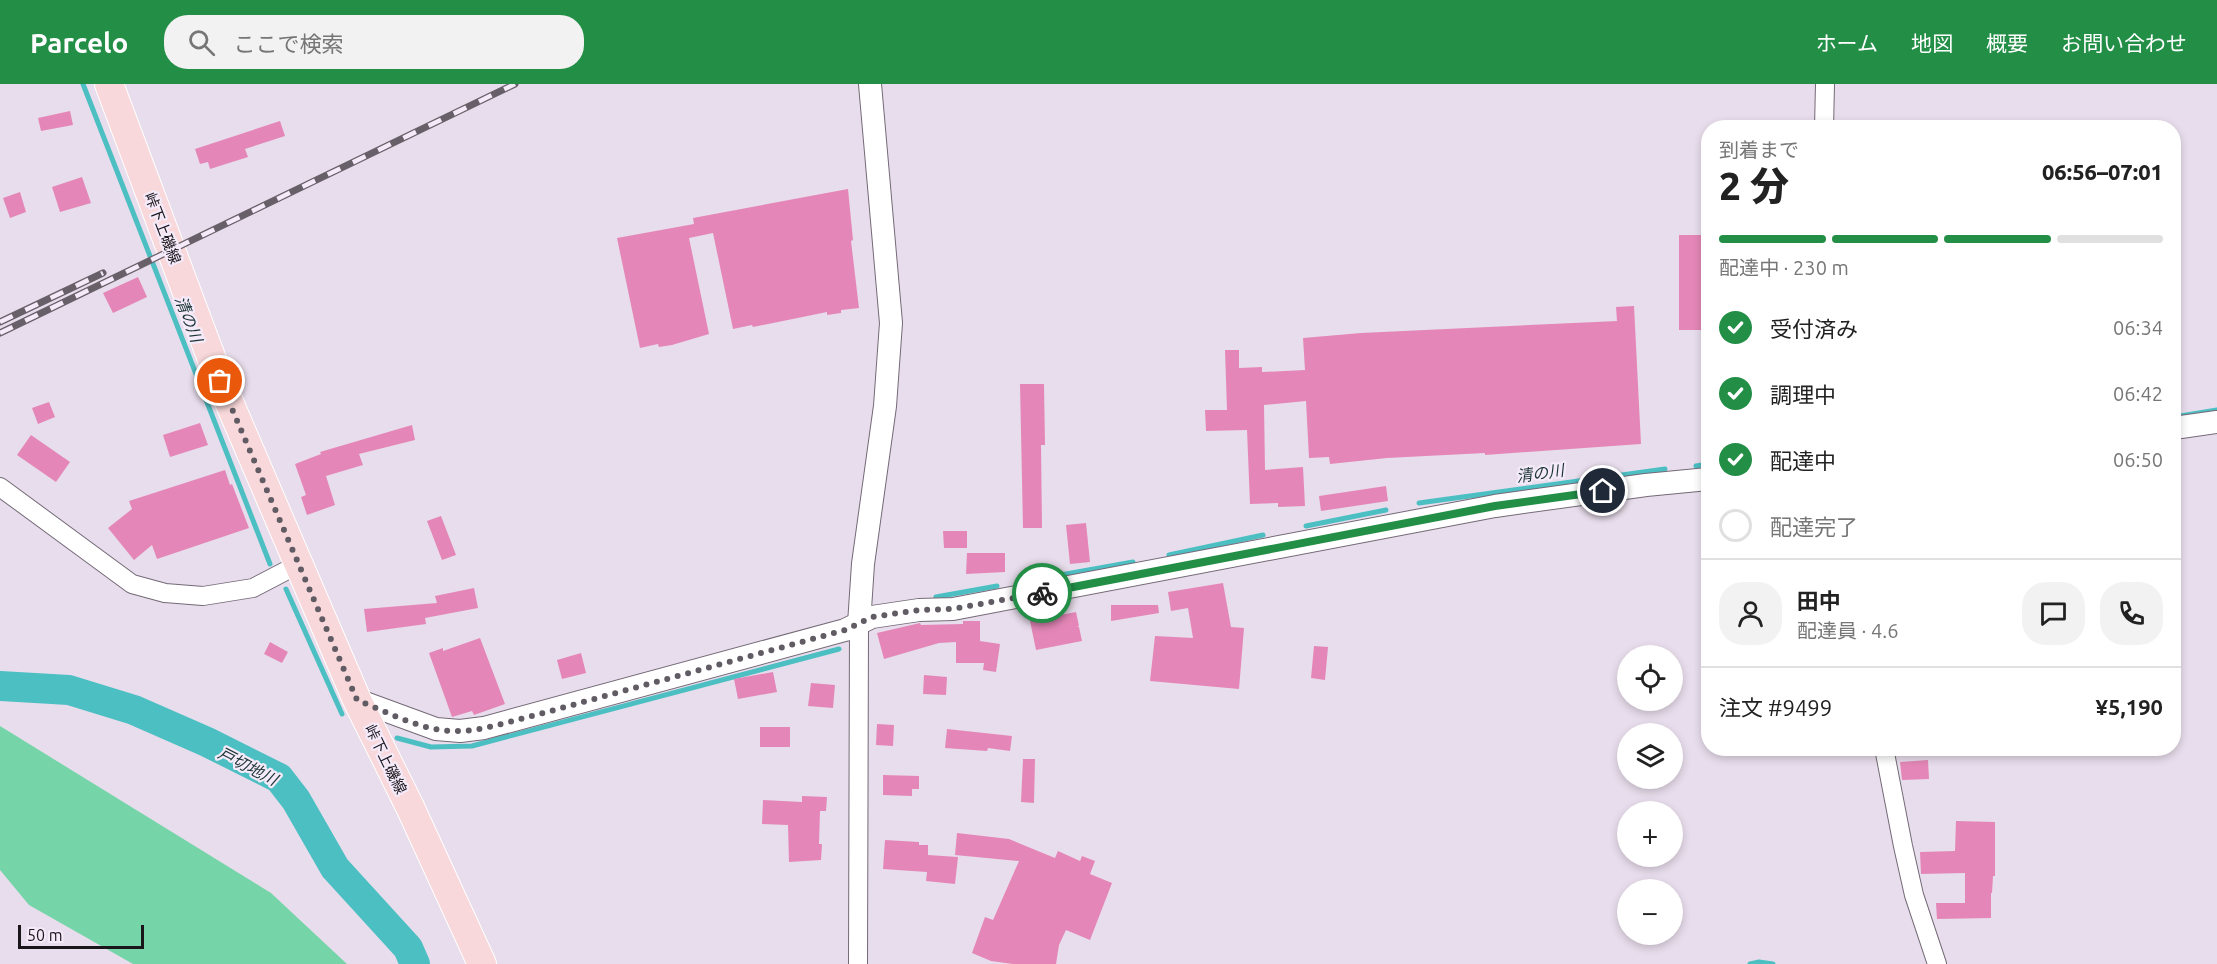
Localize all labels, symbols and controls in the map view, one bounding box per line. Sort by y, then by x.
search box [164,15,584,69]
icon: search [185,26,218,59]
text: Parcelo [30,27,128,58]
text: ここで検索 [233,31,343,56]
text: ホーム [1816,31,1878,55]
text: 地図 [1911,31,1953,55]
text: 概要 [1986,31,2028,55]
text: お問い合わせ [2061,31,2187,55]
text: 到着まで [1719,138,1799,161]
text: 06:56–07:01 [2042,159,2163,184]
text: 2 分 [1719,164,1789,207]
street label: 峠下上磯線 [142,190,184,266]
text: 配達中 · 230 m [1719,256,1849,279]
water label: 清の川 [172,293,207,346]
icon: check [1719,311,1752,344]
text: 受付済み [1770,316,1858,341]
text: 06:34 [2113,316,2163,339]
pin [194,355,245,406]
icon: bag [203,364,236,397]
icon: check [1719,377,1752,410]
text: 調理中 [1770,382,1836,407]
text: 06:42 [2113,382,2163,405]
icon: check [1719,443,1752,476]
text: 配達中 [1770,448,1836,473]
text: 06:50 [2113,448,2163,471]
water label: 清の川 [1515,460,1567,485]
pin [1577,465,1628,516]
icon: home [1586,474,1619,507]
text: 配達完了 [1770,514,1858,539]
courier [1012,563,1072,623]
icon: bike [1026,577,1059,610]
button: person [1719,582,1782,645]
button: chat [2022,582,2085,645]
button: phone [2100,582,2163,645]
text: 田中 [1797,588,1841,613]
text: 配達員 · 4.6 [1797,619,1899,642]
map controls [1617,645,1683,945]
button: locate [1617,645,1683,711]
text: ¥5,190 [2096,694,2163,719]
text: 注文 #9499 [1719,695,1832,720]
street label: 峠下上磯線 [362,722,410,796]
button: layers [1617,723,1683,789]
water label: 戸切地川 [215,743,282,789]
button: + [1617,801,1683,867]
button: − [1617,879,1683,945]
scale bar [18,922,144,950]
text: 50 m [27,926,63,944]

